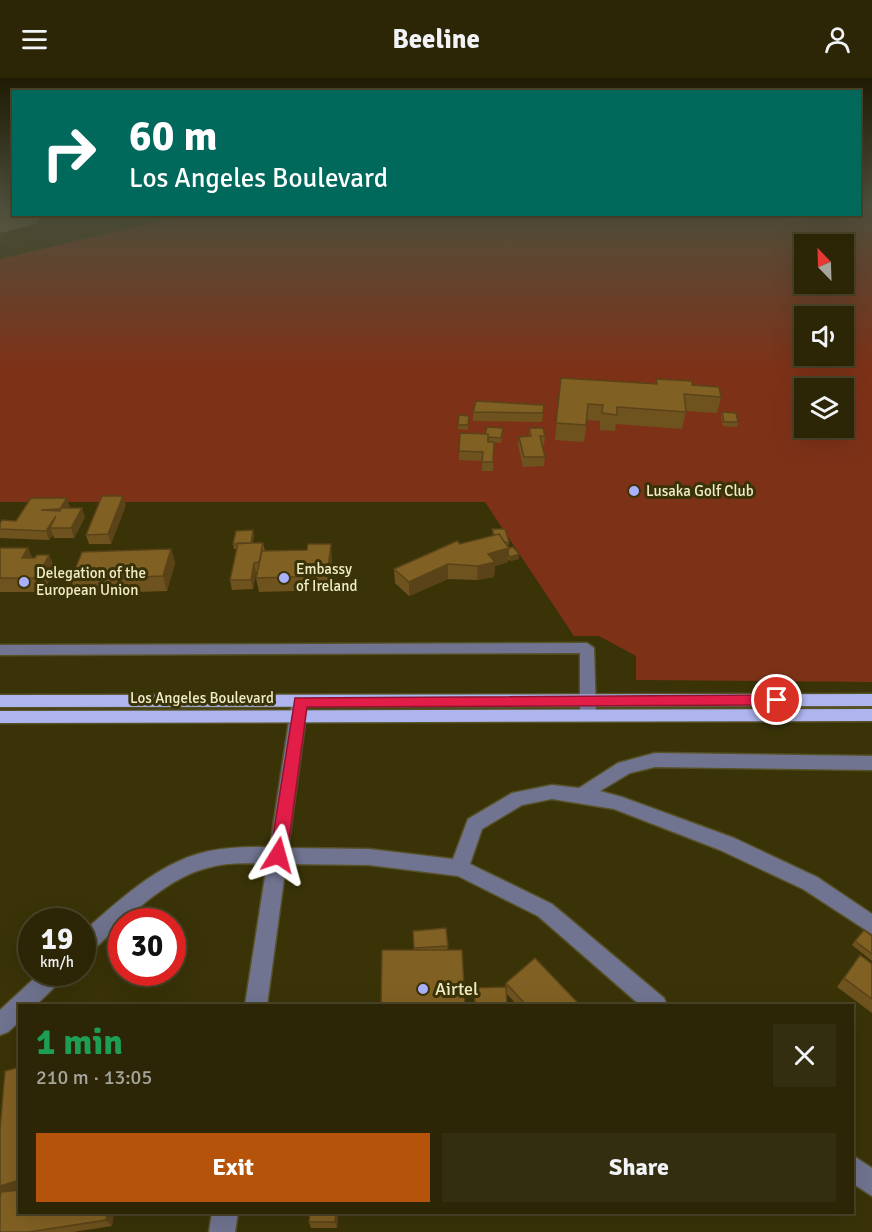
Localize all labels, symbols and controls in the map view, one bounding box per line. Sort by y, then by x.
icon: menu [18,23,51,56]
text: Beeline [392,23,480,56]
icon: person [821,23,854,56]
text: 60 m [129,111,218,162]
icon: right [30,114,108,192]
text: Los Angeles Boulevard [129,162,388,195]
north arrow [794,234,854,294]
map controls [794,234,854,438]
button: sound [794,306,854,366]
button: layers [794,378,854,438]
place label: Lusaka Golf Club [646,482,754,500]
marker: Lusaka Golf Club [627,484,641,498]
place label: Embassy of Ireland [296,560,357,595]
place label: Delegation of the European Union [36,564,146,599]
marker: Embassy of Ireland [277,571,291,585]
marker: Delegation of the European Union [17,575,31,589]
pin [751,674,802,725]
icon: arrive [760,683,793,716]
street label: Los Angeles Boulevard [130,689,274,707]
position arrow [246,823,310,887]
speed limit sign: 30 [108,908,186,986]
text: 19 [41,921,73,958]
text: km/h [40,953,74,971]
place label: Airtel [435,978,478,1000]
marker: Airtel [416,982,430,996]
text: 1 min [36,1020,123,1065]
button: close [773,1024,836,1087]
text: 210 m · 13:05 [36,1065,152,1090]
button: Exit [36,1133,430,1202]
button: Share [442,1133,836,1202]

